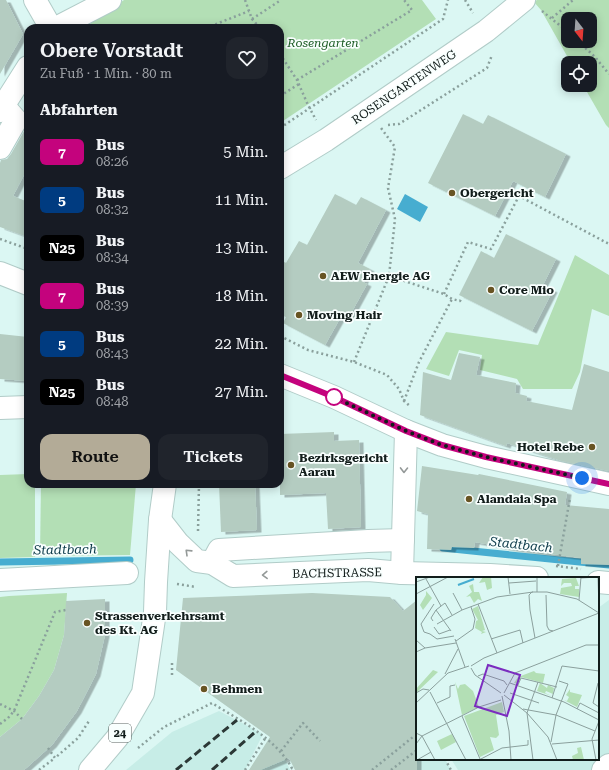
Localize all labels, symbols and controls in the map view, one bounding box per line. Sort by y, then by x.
north arrow [561,12,597,48]
map controls [561,12,597,92]
park label: Rosengarten [286,36,359,50]
button: heart [226,37,268,79]
text: Obere Vorstadt [40,39,183,62]
street label: ROSENGARTENWEG [349,46,459,127]
button: locate [561,56,597,92]
text: Zu Fuß · 1 Min. · 80 m [40,66,172,81]
text: Abfahrten [40,101,118,119]
text: Bus [96,136,124,154]
text: 5 Min. [223,143,268,161]
text: 7 [58,144,66,160]
text: 08:26 [96,154,128,169]
text: Bus [96,184,124,202]
place label: Obergericht [460,186,534,200]
marker: Obergericht [447,188,457,198]
text: 11 Min. [215,191,268,209]
text: 5 [58,192,66,208]
text: 08:32 [96,202,128,217]
text: Bus [96,232,124,250]
text: 13 Min. [215,239,268,257]
text: N25 [49,240,75,256]
text: 08:34 [96,250,128,265]
place label: AEW Energie AG [331,269,431,283]
marker: AEW Energie AG [318,271,328,281]
text: Bus [96,280,124,298]
place label: Core Mio [499,283,554,297]
marker: Core Mio [486,285,496,295]
text: 18 Min. [215,287,268,305]
text: 7 [58,288,66,304]
text: 08:39 [96,298,128,313]
place label: Moving Hair [307,308,383,322]
marker: Moving Hair [294,310,304,320]
text: Bus [96,328,124,346]
text: 22 Min. [215,335,268,353]
text: 5 [58,336,66,352]
text: 08:43 [96,346,128,361]
text: Bus [96,376,124,394]
text: 27 Min. [215,383,268,401]
text: N25 [49,384,75,400]
unlabelled marker [325,388,343,406]
text: 08:48 [96,394,128,409]
button: Route [40,434,150,480]
button: Tickets [158,434,268,480]
place label: Hotel Rebe [517,440,584,454]
marker: Hotel Rebe [587,442,597,452]
place label: Bezirksgericht Aarau [299,451,388,479]
marker: Bezirksgericht Aarau [286,460,296,470]
one-way arrow [400,467,409,473]
your location [572,468,592,488]
place label: Alandaia Spa [477,492,557,506]
marker: Alandaia Spa [464,494,474,504]
water label: Stadtbach [488,534,553,555]
water label: Stadtbach [32,541,97,558]
one-way arrow [185,549,193,557]
street label: BACHSTRASSE [292,565,382,581]
one-way arrow [262,570,268,579]
inset map [416,577,599,760]
place label: Strassenverkehrsamt des Kt. AG [95,609,225,637]
marker: Strassenverkehrsamt des Kt. AG [82,618,92,628]
place label: Behmen [212,682,262,696]
marker: Behmen [199,684,209,694]
road number: 24 [109,724,131,742]

